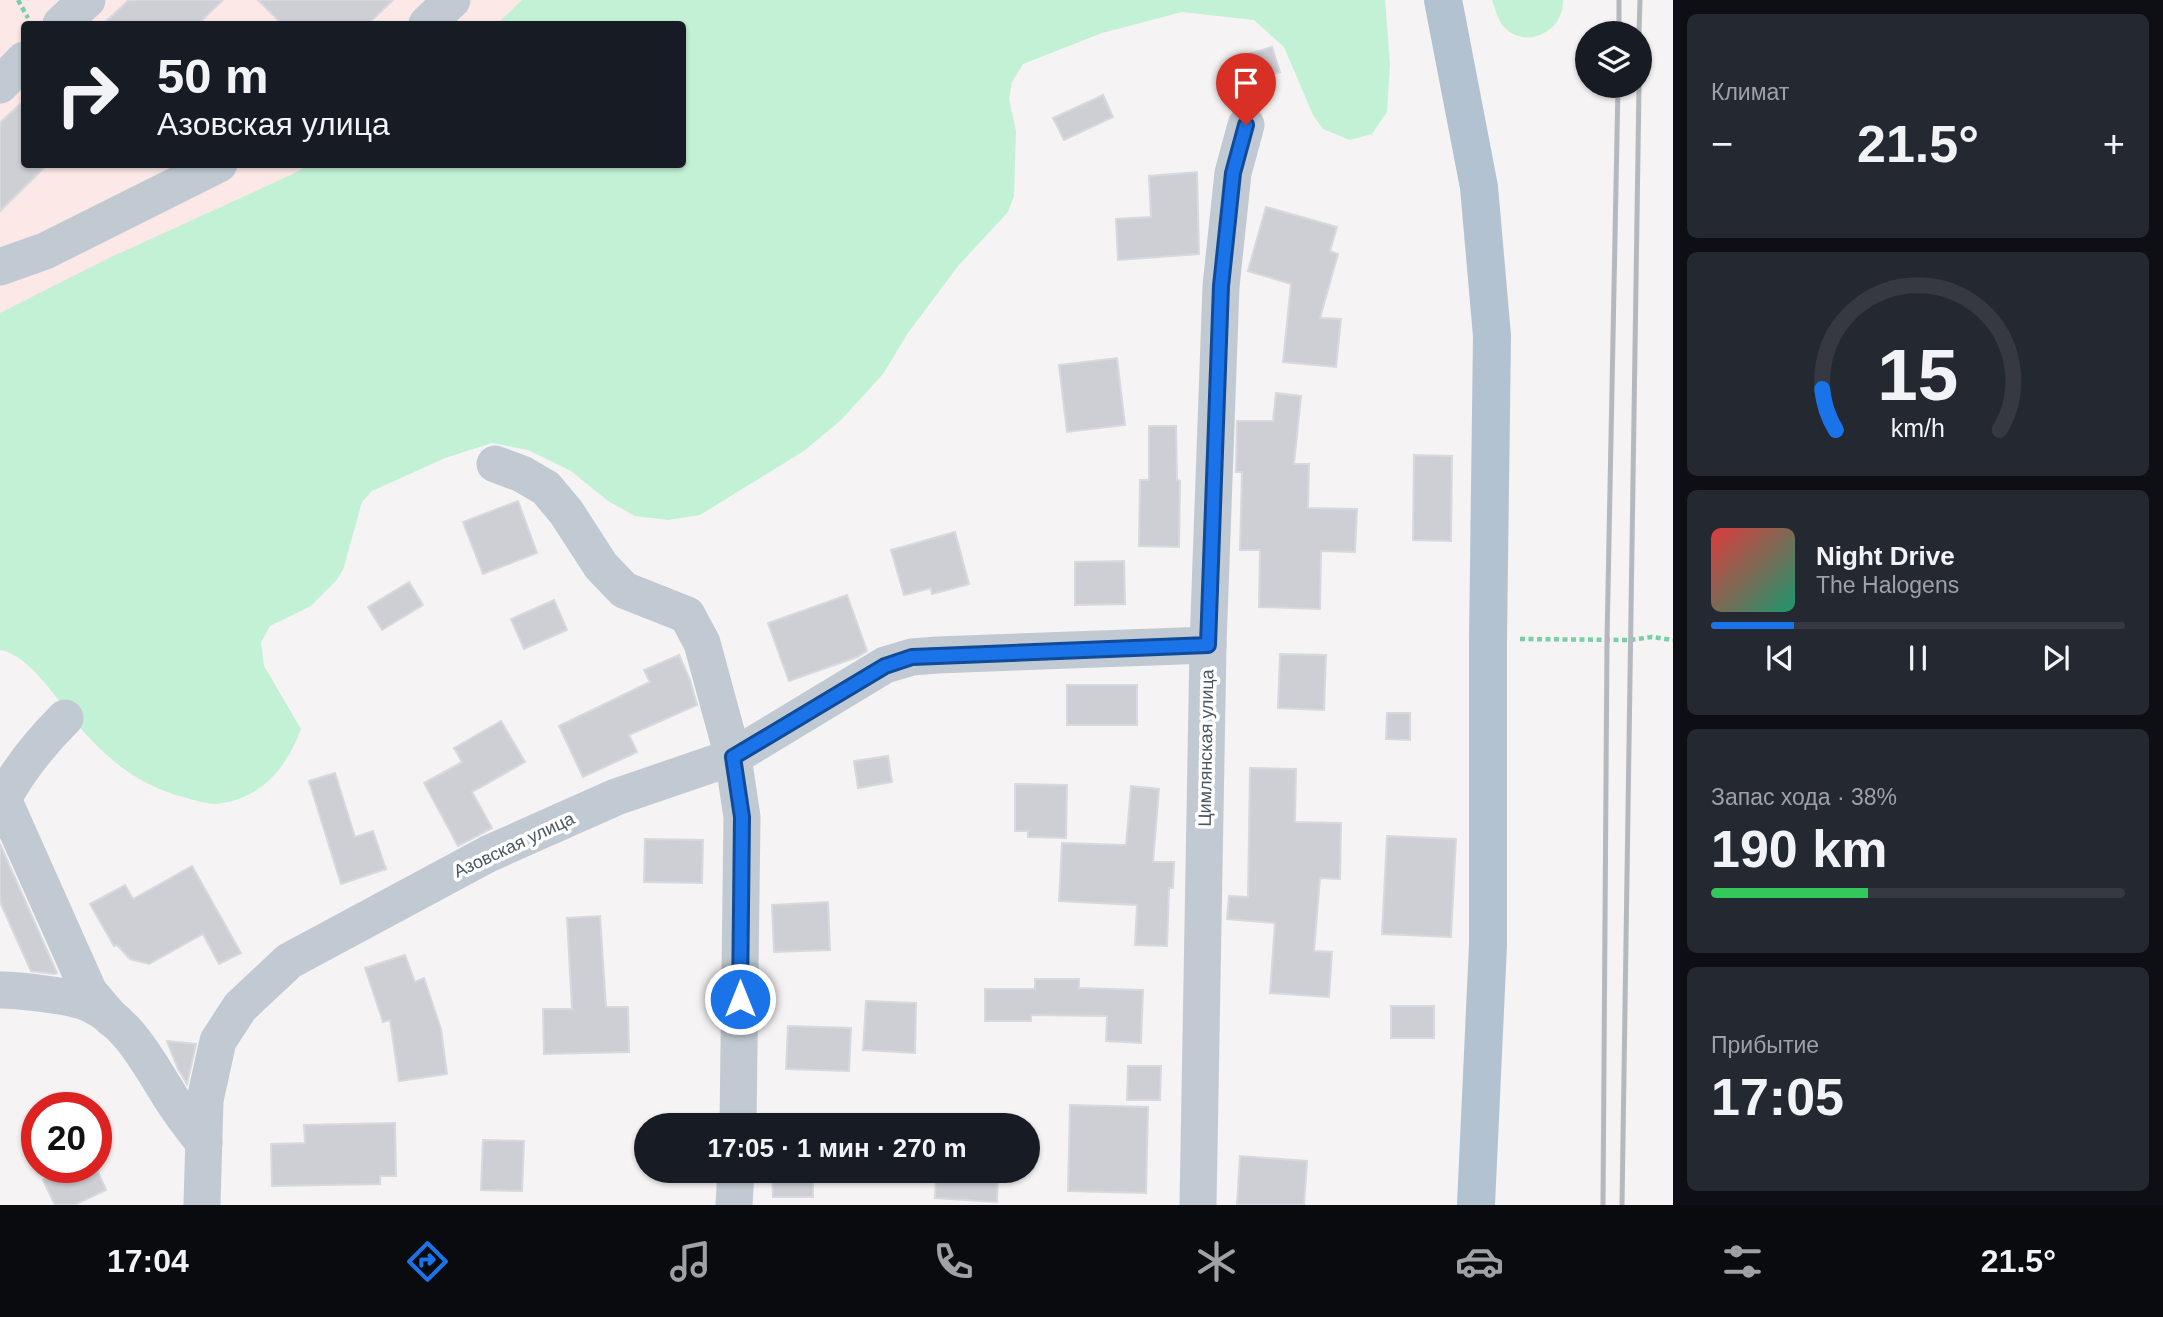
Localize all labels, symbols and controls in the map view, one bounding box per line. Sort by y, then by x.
map controls [1575,21,1652,98]
button: layers [1575,21,1652,98]
icon: right [42,49,133,140]
text: 50 m [157,49,269,103]
pin [1216,53,1276,125]
icon: arrive [1227,64,1265,102]
text: Климат [1711,79,1789,105]
text: Азовская улица [157,106,390,142]
text: 21.5° [1857,115,1979,173]
text: − [1711,123,1733,165]
text: + [2103,123,2125,165]
text: 15 [1878,335,1958,416]
text: km/h [1891,414,1945,442]
text: Night Drive [1816,541,1955,571]
text: The Halogens [1816,572,1959,598]
icon: previous [1761,639,1799,677]
icon: pause [1899,639,1937,677]
icon: next [2037,639,2075,677]
street label: Цимлянская улица [1195,668,1217,827]
text: Запас хода · 38% [1711,784,1897,810]
street label: Азовская улица [450,808,578,882]
text: 190 km [1711,820,1887,878]
position arrow [703,962,777,1036]
text: Прибытие [1711,1032,1819,1058]
text: 17:05 [1711,1068,1844,1126]
speed limit sign: 20 [21,1092,112,1183]
text: 17:05 · 1 мин · 270 m [707,1133,967,1163]
icon: directions [403,1237,452,1286]
icon: music [666,1237,715,1286]
icon: phone [929,1237,978,1286]
icon: climate [1192,1237,1241,1286]
icon: car [1455,1237,1504,1286]
icon: filters [1718,1237,1767,1286]
text: 17:04 [107,1243,189,1279]
text: 21.5° [1981,1243,2056,1279]

